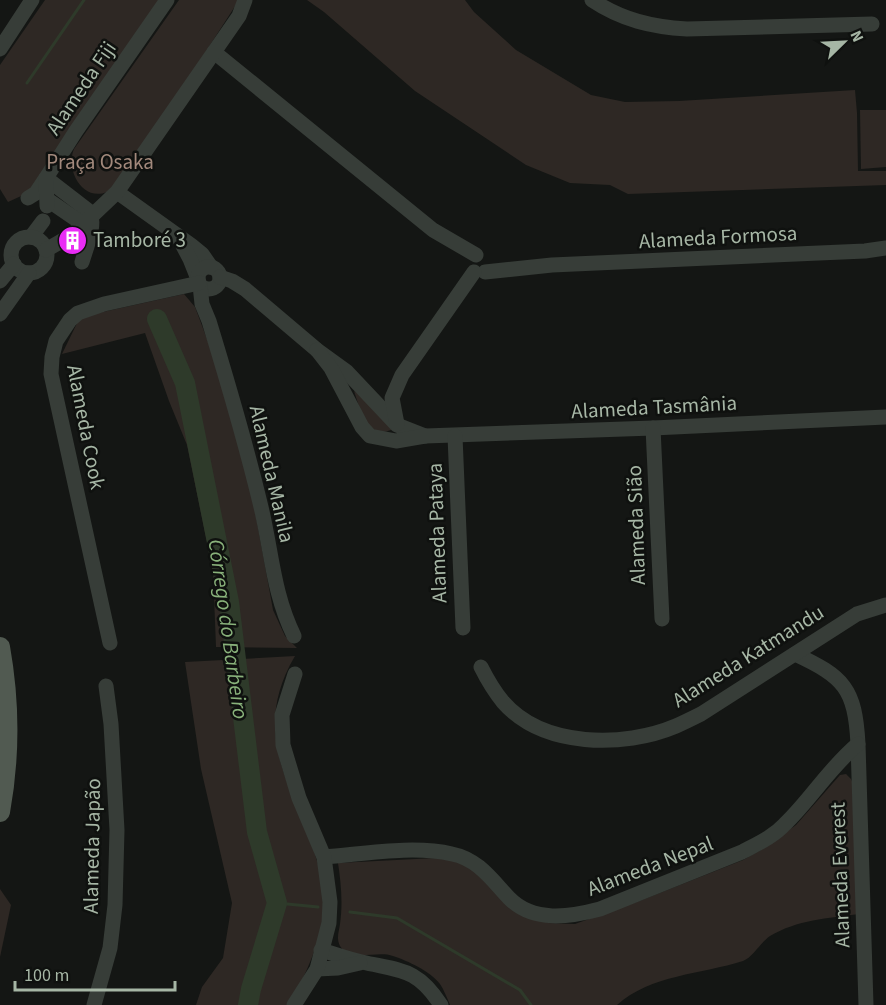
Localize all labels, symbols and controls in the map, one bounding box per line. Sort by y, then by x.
north arrow [814,12,874,72]
text: N [845,27,869,46]
street label: Alameda Fiji [39,35,123,141]
park label: Praça Osaka [46,147,154,177]
street label: Alameda Formosa [638,218,798,256]
building icon: Tamboré 3 [56,224,88,256]
place label: Tamboré 3 [93,225,186,255]
street label: Alameda Cook [59,362,113,493]
street label: Alameda Tasmânia [570,388,738,426]
street label: Alameda Manila [242,402,302,546]
street label: Alameda Pataya [420,462,454,604]
street label: Alameda Sião [619,465,653,585]
water label: Córrego do Barbeiro [200,537,256,721]
street label: Alameda Katmandu [666,597,830,715]
street label: Alameda Japão [76,778,108,914]
street label: Alameda Everest [822,802,858,948]
street label: Alameda Nepal [583,828,717,904]
scale bar [15,954,176,992]
text: 100 m [24,963,69,988]

